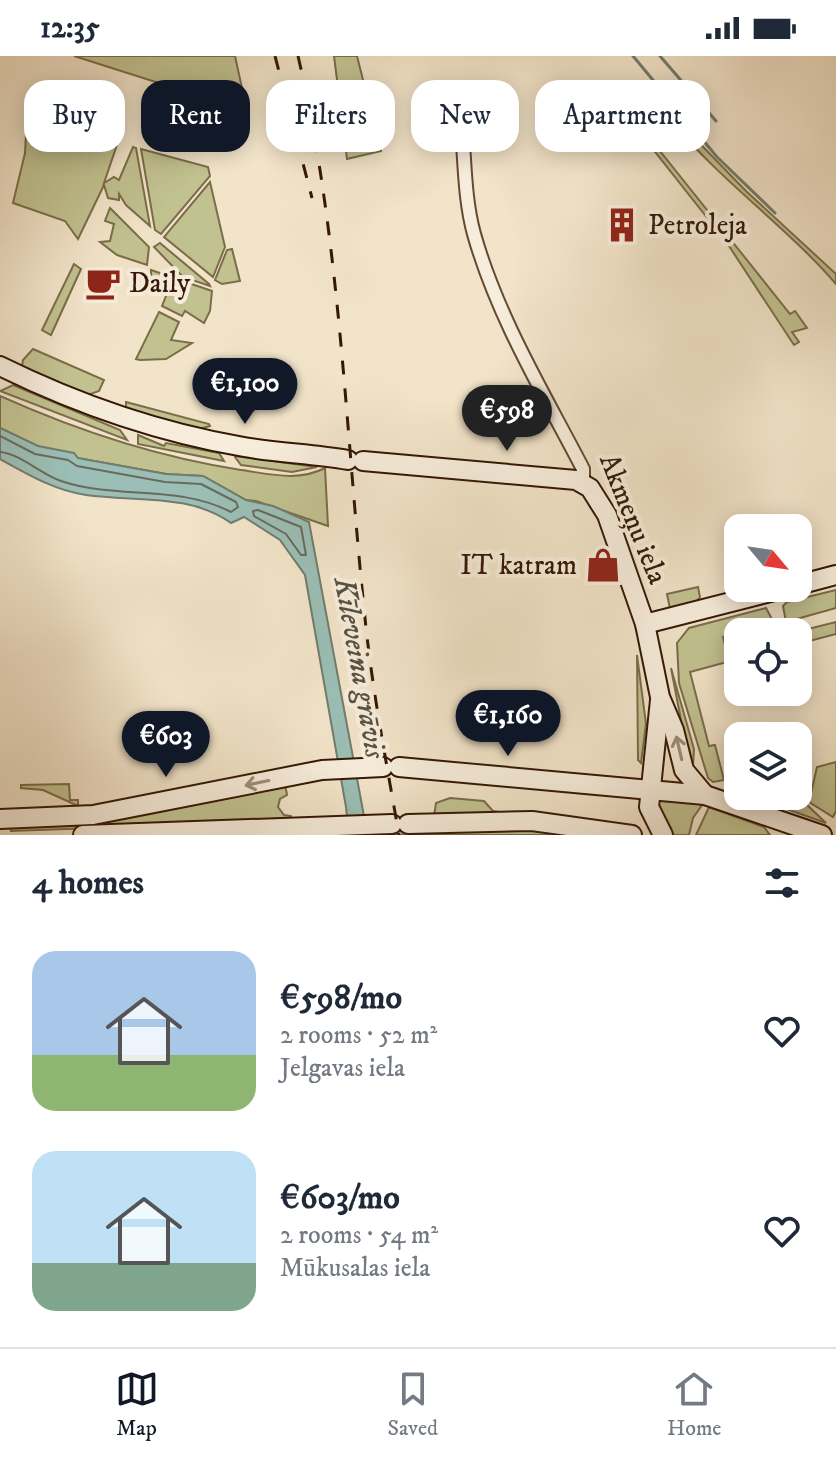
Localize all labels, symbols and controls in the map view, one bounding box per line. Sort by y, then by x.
text: 12:35 [40,10,100,47]
chip: Buy [24,80,125,152]
chip: Rent [141,80,250,152]
chip: Filters [266,80,395,152]
chip: New [411,80,519,152]
chip: Apartment [535,80,710,152]
building icon: Petroleja [603,206,641,244]
place label: Petroleja [648,208,747,243]
cafe icon: Daily [84,264,122,302]
place label: Daily [129,266,191,301]
pin: €1,100 [180,358,310,426]
text: €1,100 [210,367,280,400]
pin: €598 [460,385,554,453]
text: €598 [480,394,534,427]
street label: Akmeņu iela [591,449,675,589]
north arrow [724,514,812,602]
map controls [724,514,812,810]
shop icon: IT katram [584,546,622,584]
place label: IT katram [460,548,577,583]
water label: Kīleveina grāvis [325,573,393,762]
button: locate [724,618,812,706]
pin: €1,160 [443,690,573,758]
text: €1,160 [474,699,542,732]
pin: €603 [119,711,213,779]
text: €603 [140,720,192,753]
button: layers [724,722,812,810]
one-way arrow [670,736,685,762]
one-way arrow [245,776,271,791]
icon: filters [760,861,804,905]
text: 4 homes [32,862,144,904]
text: €598/mo [280,977,402,1019]
icon: home [96,983,192,1079]
icon: heart [760,1009,804,1053]
text: 2 rooms · 52 m² [280,1019,437,1052]
text: Jelgavas iela [280,1052,405,1085]
text: €603/mo [280,1177,400,1219]
icon: home [96,1183,192,1279]
icon: heart [760,1209,804,1253]
text: 2 rooms · 54 m² [280,1219,438,1252]
text: Mūkusalas iela [280,1252,430,1285]
tab: Map [115,1367,159,1442]
tab: Saved [388,1367,438,1442]
tab: Home [667,1367,721,1442]

